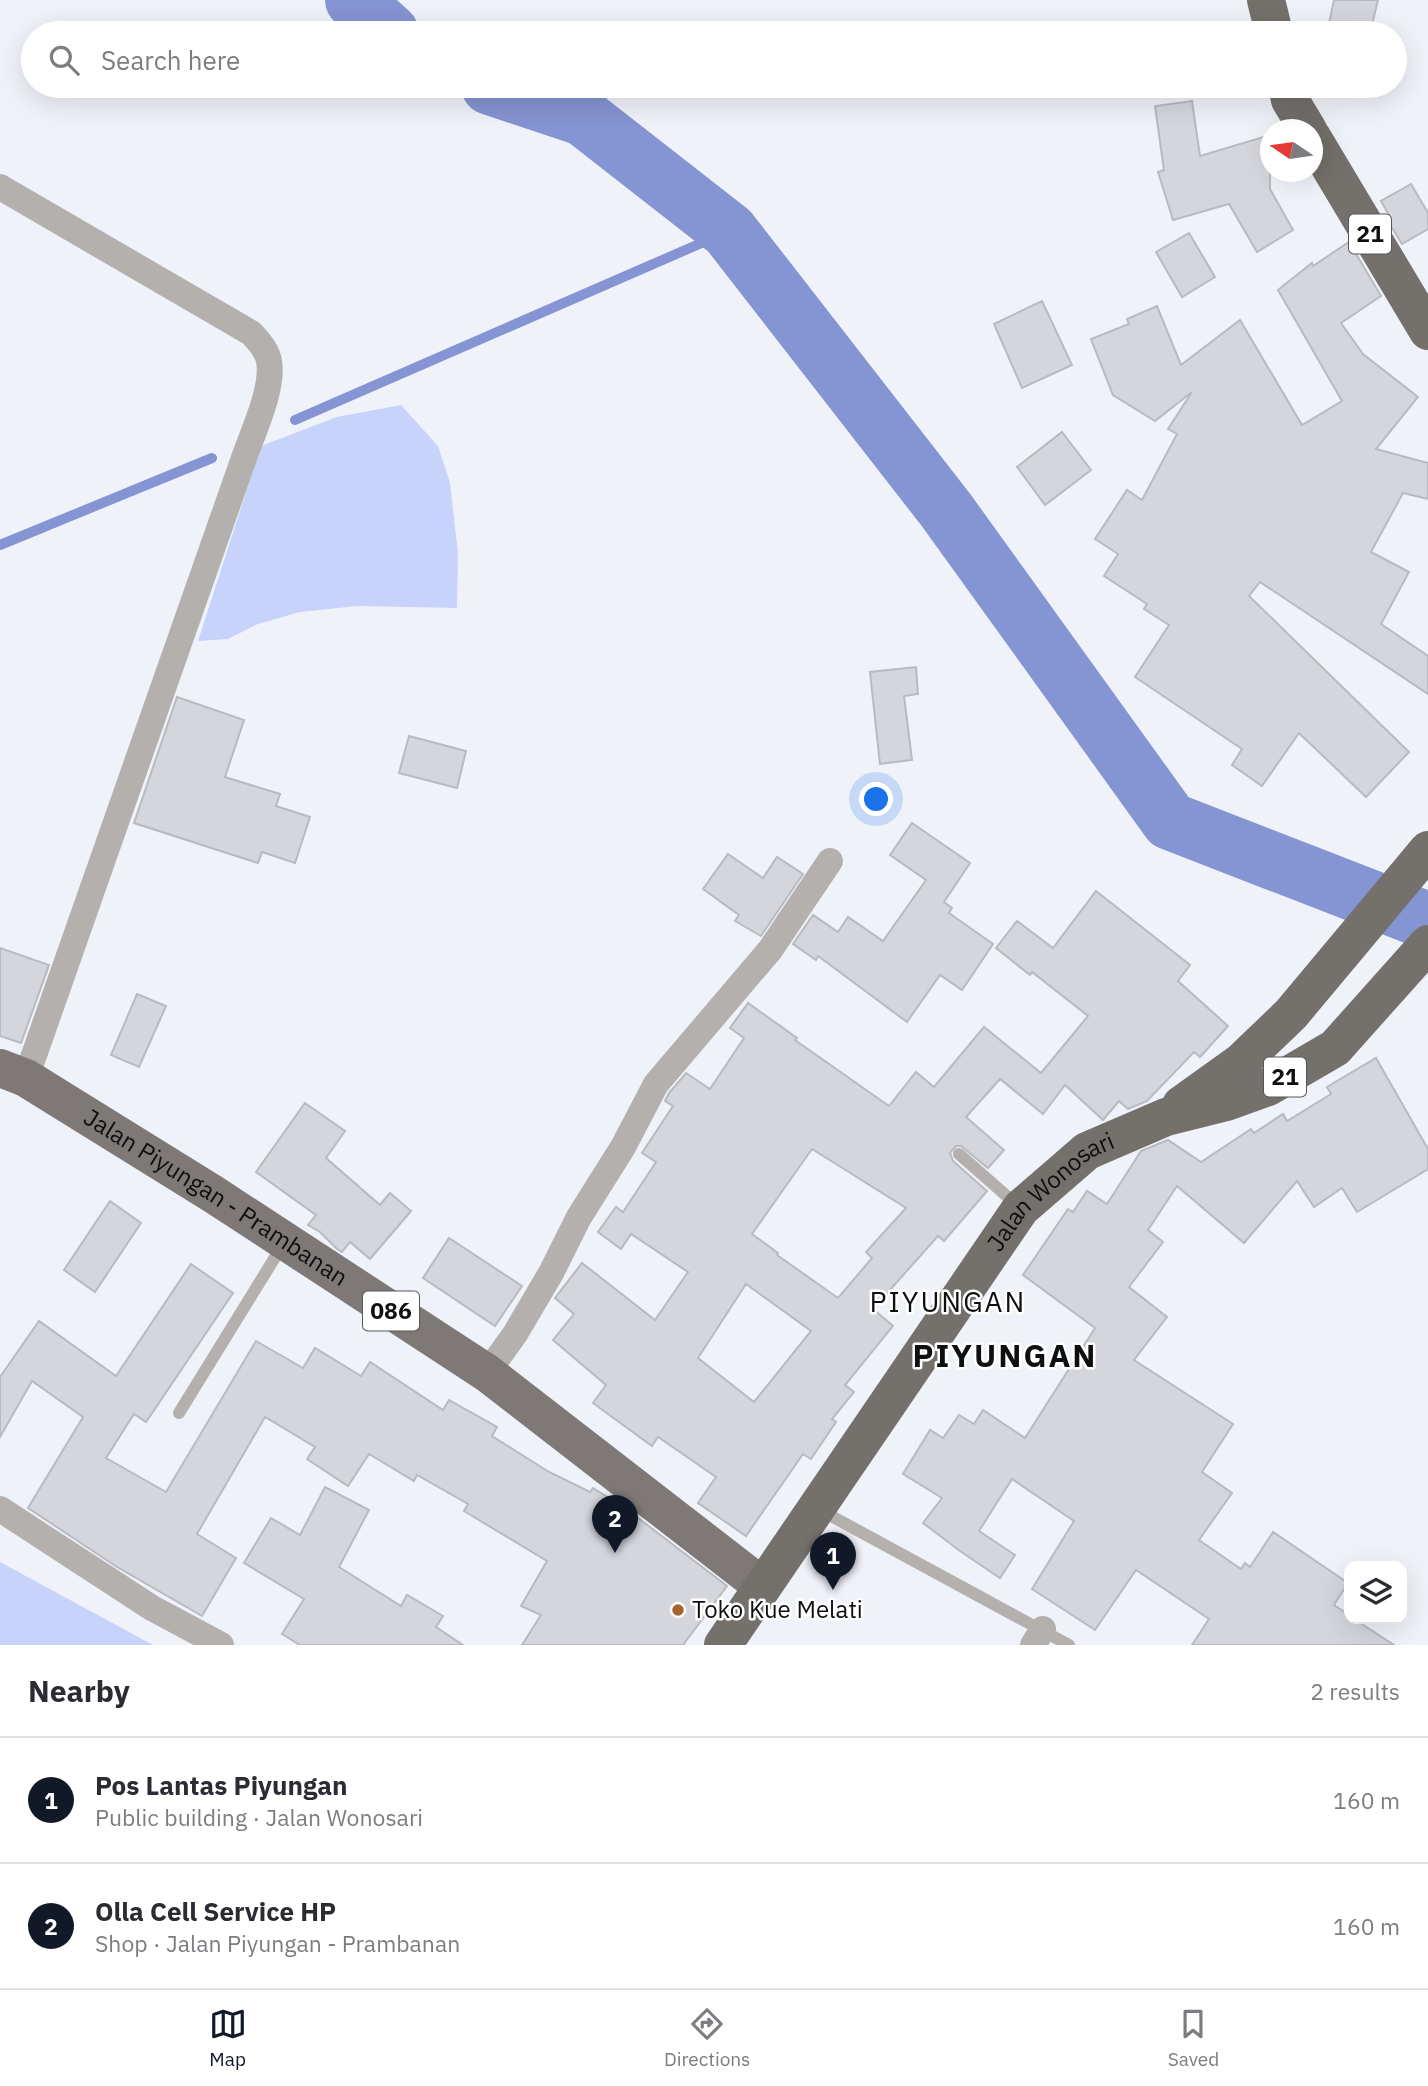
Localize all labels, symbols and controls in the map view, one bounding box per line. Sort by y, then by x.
search box [21,21,1407,98]
icon: search [45,41,83,79]
text: Search here [101,43,240,77]
north arrow [1260,119,1323,182]
road number: 21 [1349,215,1391,254]
your location [859,782,893,816]
road number: 21 [1264,1058,1306,1096]
street label: Jalan Piyungan - Prambanan [78,1101,354,1293]
street label: Jalan Wonosari [979,1124,1119,1257]
district label: PIYUNGAN [870,1283,1026,1320]
road number: 086 [363,1292,419,1330]
district label: PIYUNGAN [912,1334,1098,1376]
pin: 2 [592,1495,638,1553]
pin: 1 [810,1532,856,1590]
map controls [1344,1561,1407,1624]
button: layers [1344,1561,1407,1624]
place label: Toko Kue Melati [692,1593,863,1625]
marker: Toko Kue Melati [670,1602,686,1618]
text: Nearby [28,1671,130,1710]
text: 2 results [1310,1676,1400,1706]
text: Pos Lantas Piyungan [95,1768,348,1802]
text: 1 [44,1785,58,1815]
text: 160 m [1333,1785,1400,1815]
text: Public building · Jalan Wonosari [95,1802,423,1832]
text: Olla Cell Service HP [95,1894,336,1928]
text: 2 [44,1911,58,1941]
text: 160 m [1333,1911,1400,1941]
text: Shop · Jalan Piyungan - Prambanan [95,1928,460,1958]
tab: Map [209,2005,247,2071]
tab: Directions [664,2005,750,2071]
tab: Saved [1168,2005,1219,2071]

